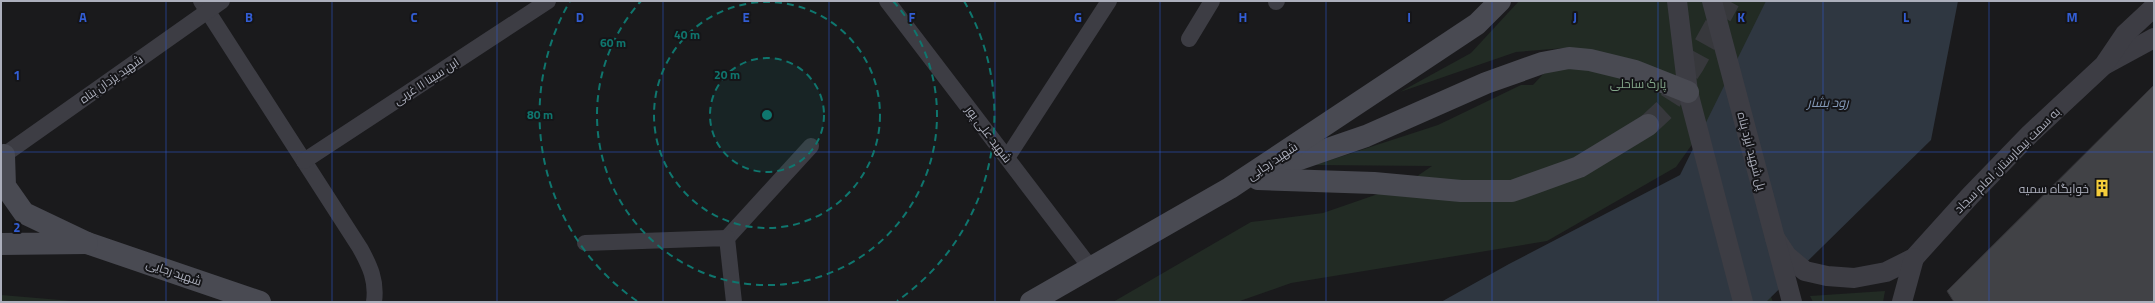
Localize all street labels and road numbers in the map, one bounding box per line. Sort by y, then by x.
street label: شهید یزدان پناه [75,50,147,108]
street label: ابن سینا ۱۱ غربی [389,53,463,109]
street label: شهید علی پور [960,100,1017,167]
street label: به سمت بیمارستان امام سجاد [1950,103,2064,217]
street label: پل شهید ایزد پناه [1732,110,1772,193]
street label: شهید رجایی [1243,137,1301,185]
street label: شهید رجایی [144,254,204,290]

